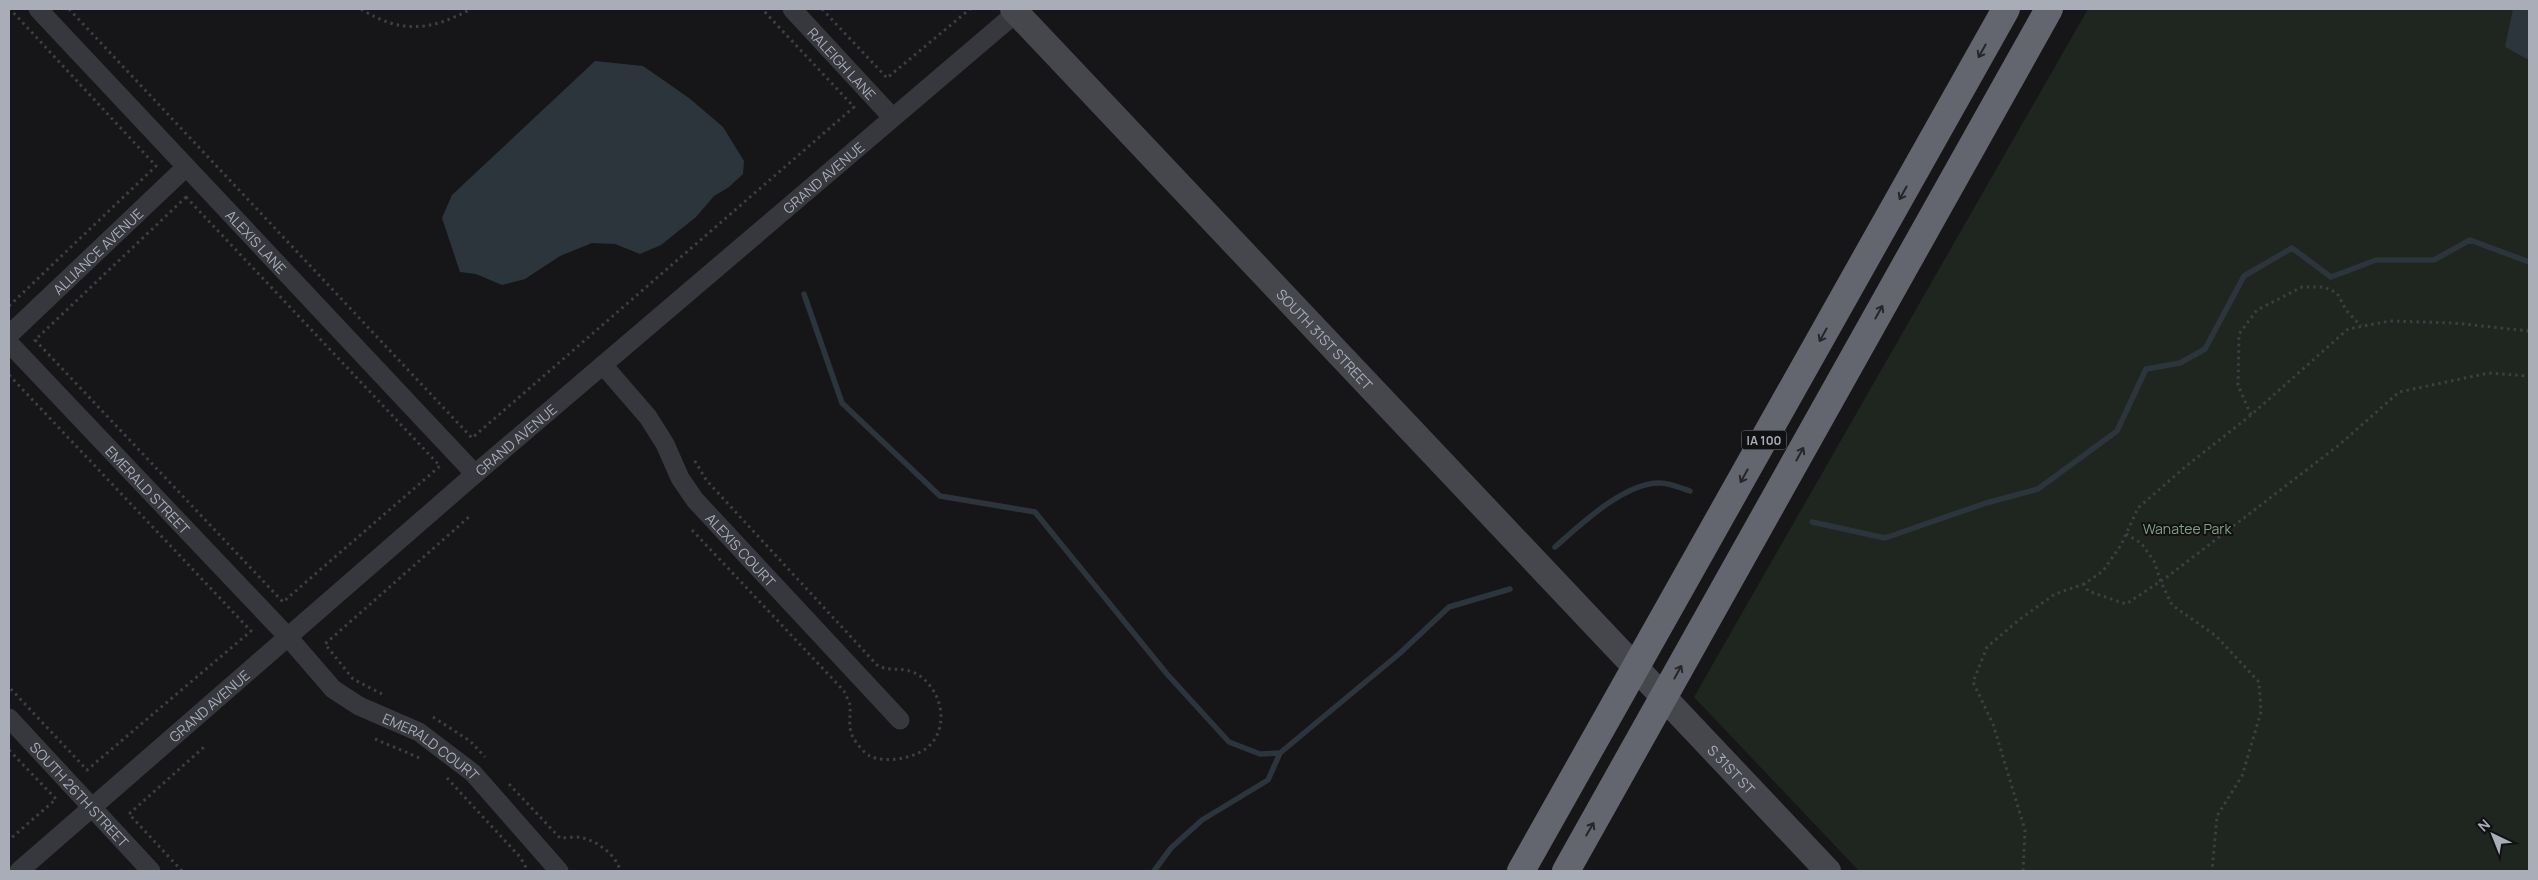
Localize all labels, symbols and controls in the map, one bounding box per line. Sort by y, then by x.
street label: RALEIGH LANE [804,23,881,104]
one-way arrow [1977,44,1987,58]
street label: GRAND AVENUE [778,137,868,217]
one-way arrow [1898,185,1907,200]
street label: ALLIANCE AVENUE [48,204,147,298]
street label: ALEXIS LANE [222,205,291,277]
street label: SOUTH 31ST STREET [1273,284,1378,394]
one-way arrow [1875,305,1885,320]
one-way arrow [1818,327,1828,341]
street label: GRAND AVENUE [471,399,560,479]
road number: IA 100 [1742,430,1786,450]
street label: EMERALD STREET [102,441,195,538]
one-way arrow [1796,447,1805,462]
one-way arrow [1738,469,1748,483]
street label: ALEXIS COURT [702,508,781,591]
park label: Wanatee Park [2143,519,2232,538]
street label: GRAND AVENUE [165,665,253,746]
one-way arrow [1674,665,1683,680]
street label: EMERALD COURT [380,708,484,784]
street label: SOUTH 26TH STREET [26,738,134,851]
street label: S 31ST ST [1704,740,1760,798]
north arrow [2468,810,2518,860]
text: N [2474,815,2494,836]
one-way arrow [1585,822,1595,836]

